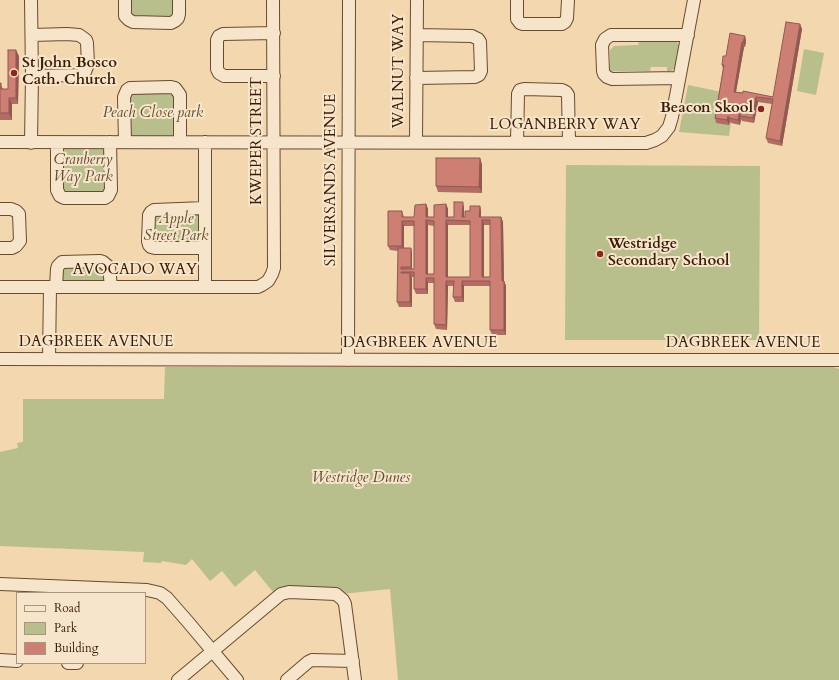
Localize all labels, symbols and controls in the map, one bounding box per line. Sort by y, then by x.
street label: WALNUT WAY [391,14,409,128]
place label: St John Bosco Cath. Church [22,55,117,90]
marker: St John Bosco Cath. Church [9,68,19,78]
street label: KWEPER STREET [249,77,267,205]
street label: SILVERSANDS AVENUE [323,94,341,266]
place label: Beacon Skool [660,100,753,118]
marker: Beacon Skool [756,104,766,114]
park label: Peach Close park [103,105,203,123]
street label: LOGANBERRY WAY [489,117,641,135]
park label: Cranberry Way Park [53,152,113,187]
park label: Apple Street Park [143,211,209,246]
place label: Westridge Secondary School [608,236,729,271]
marker: Westridge Secondary School [595,249,605,259]
street label: AVOCADO WAY [73,262,197,280]
street label: DAGBREEK AVENUE [19,334,173,352]
street label: DAGBREEK AVENUE [343,335,497,353]
street label: DAGBREEK AVENUE [666,335,820,353]
park label: Westridge Dunes [312,470,410,488]
legend [16,592,146,664]
text: Road [54,600,80,616]
text: Park [54,620,77,636]
text: Building [54,640,98,656]

